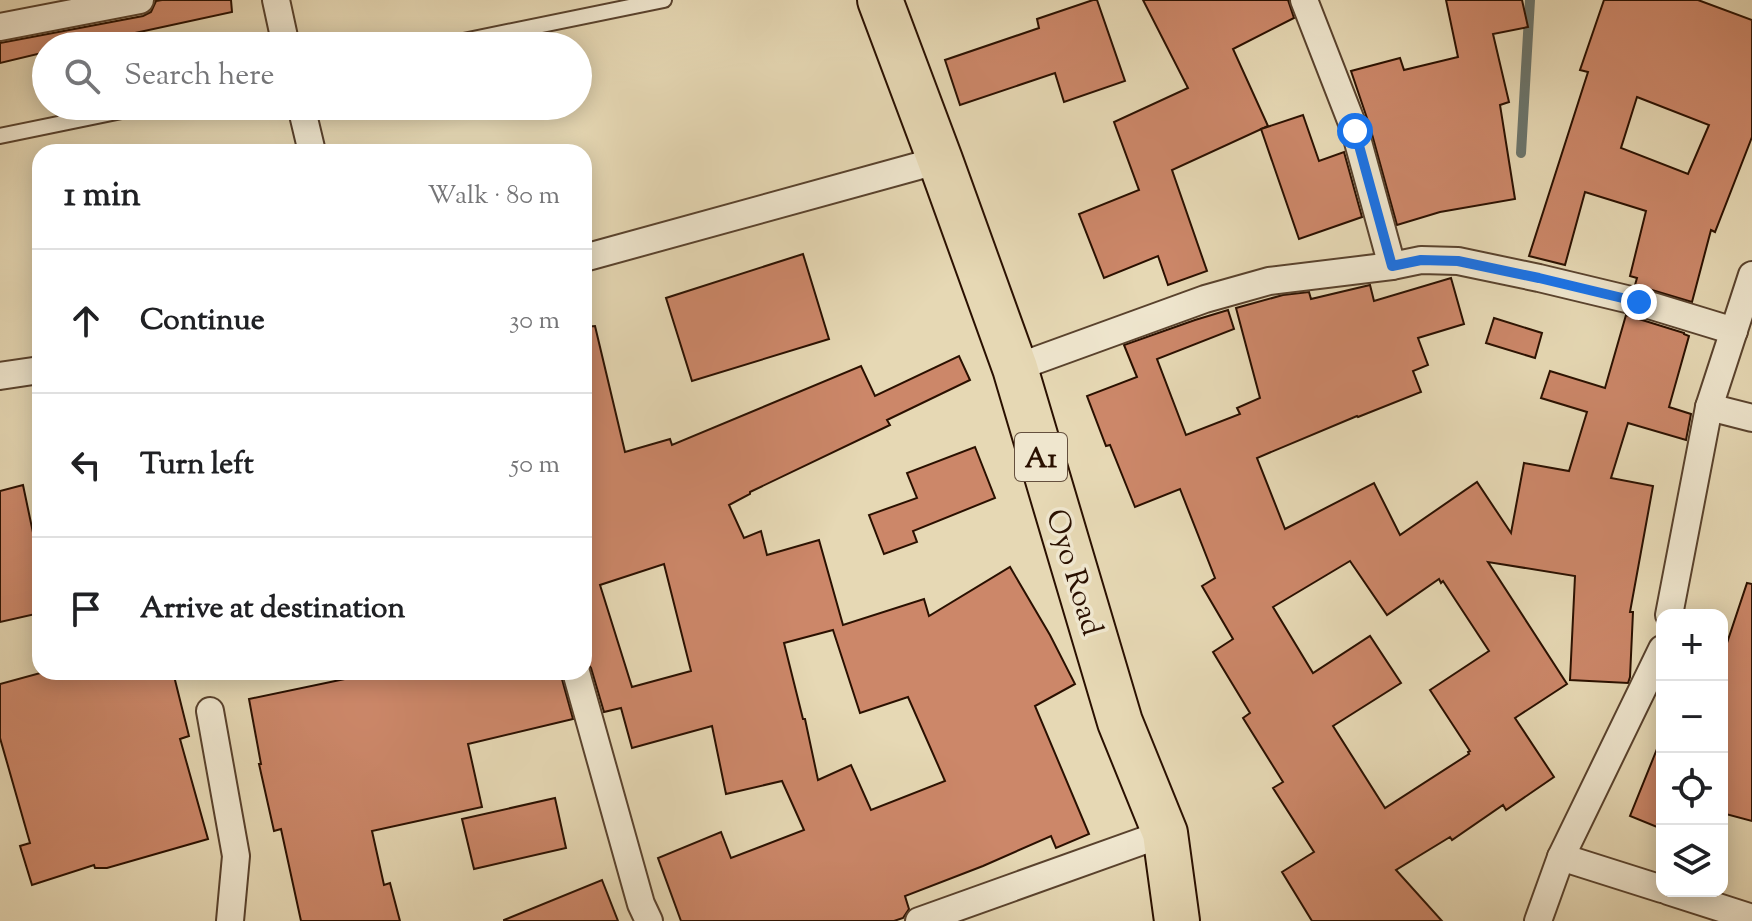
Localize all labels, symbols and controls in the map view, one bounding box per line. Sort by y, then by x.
search box [32,32,592,120]
icon: search [60,54,104,98]
text: Search here [124,55,274,98]
route start [1337,113,1373,149]
text: 1 min [64,172,141,221]
text: Walk · 80 m [428,178,560,215]
route end [1621,284,1657,320]
icon: ahead [64,299,108,343]
text: Continue [140,300,265,343]
text: 30 m [509,303,560,340]
road number: A1 [1015,433,1067,481]
icon: left [64,443,108,487]
text: Turn left [140,444,254,487]
text: 50 m [510,447,560,484]
street label: Oyo Road [1033,504,1112,641]
icon: arrive [64,587,108,631]
text: Arrive at destination [140,588,405,631]
map controls [1656,609,1728,897]
button: + [1656,609,1728,681]
button: − [1656,681,1728,753]
button: locate [1656,753,1728,825]
button: layers [1656,825,1728,897]

